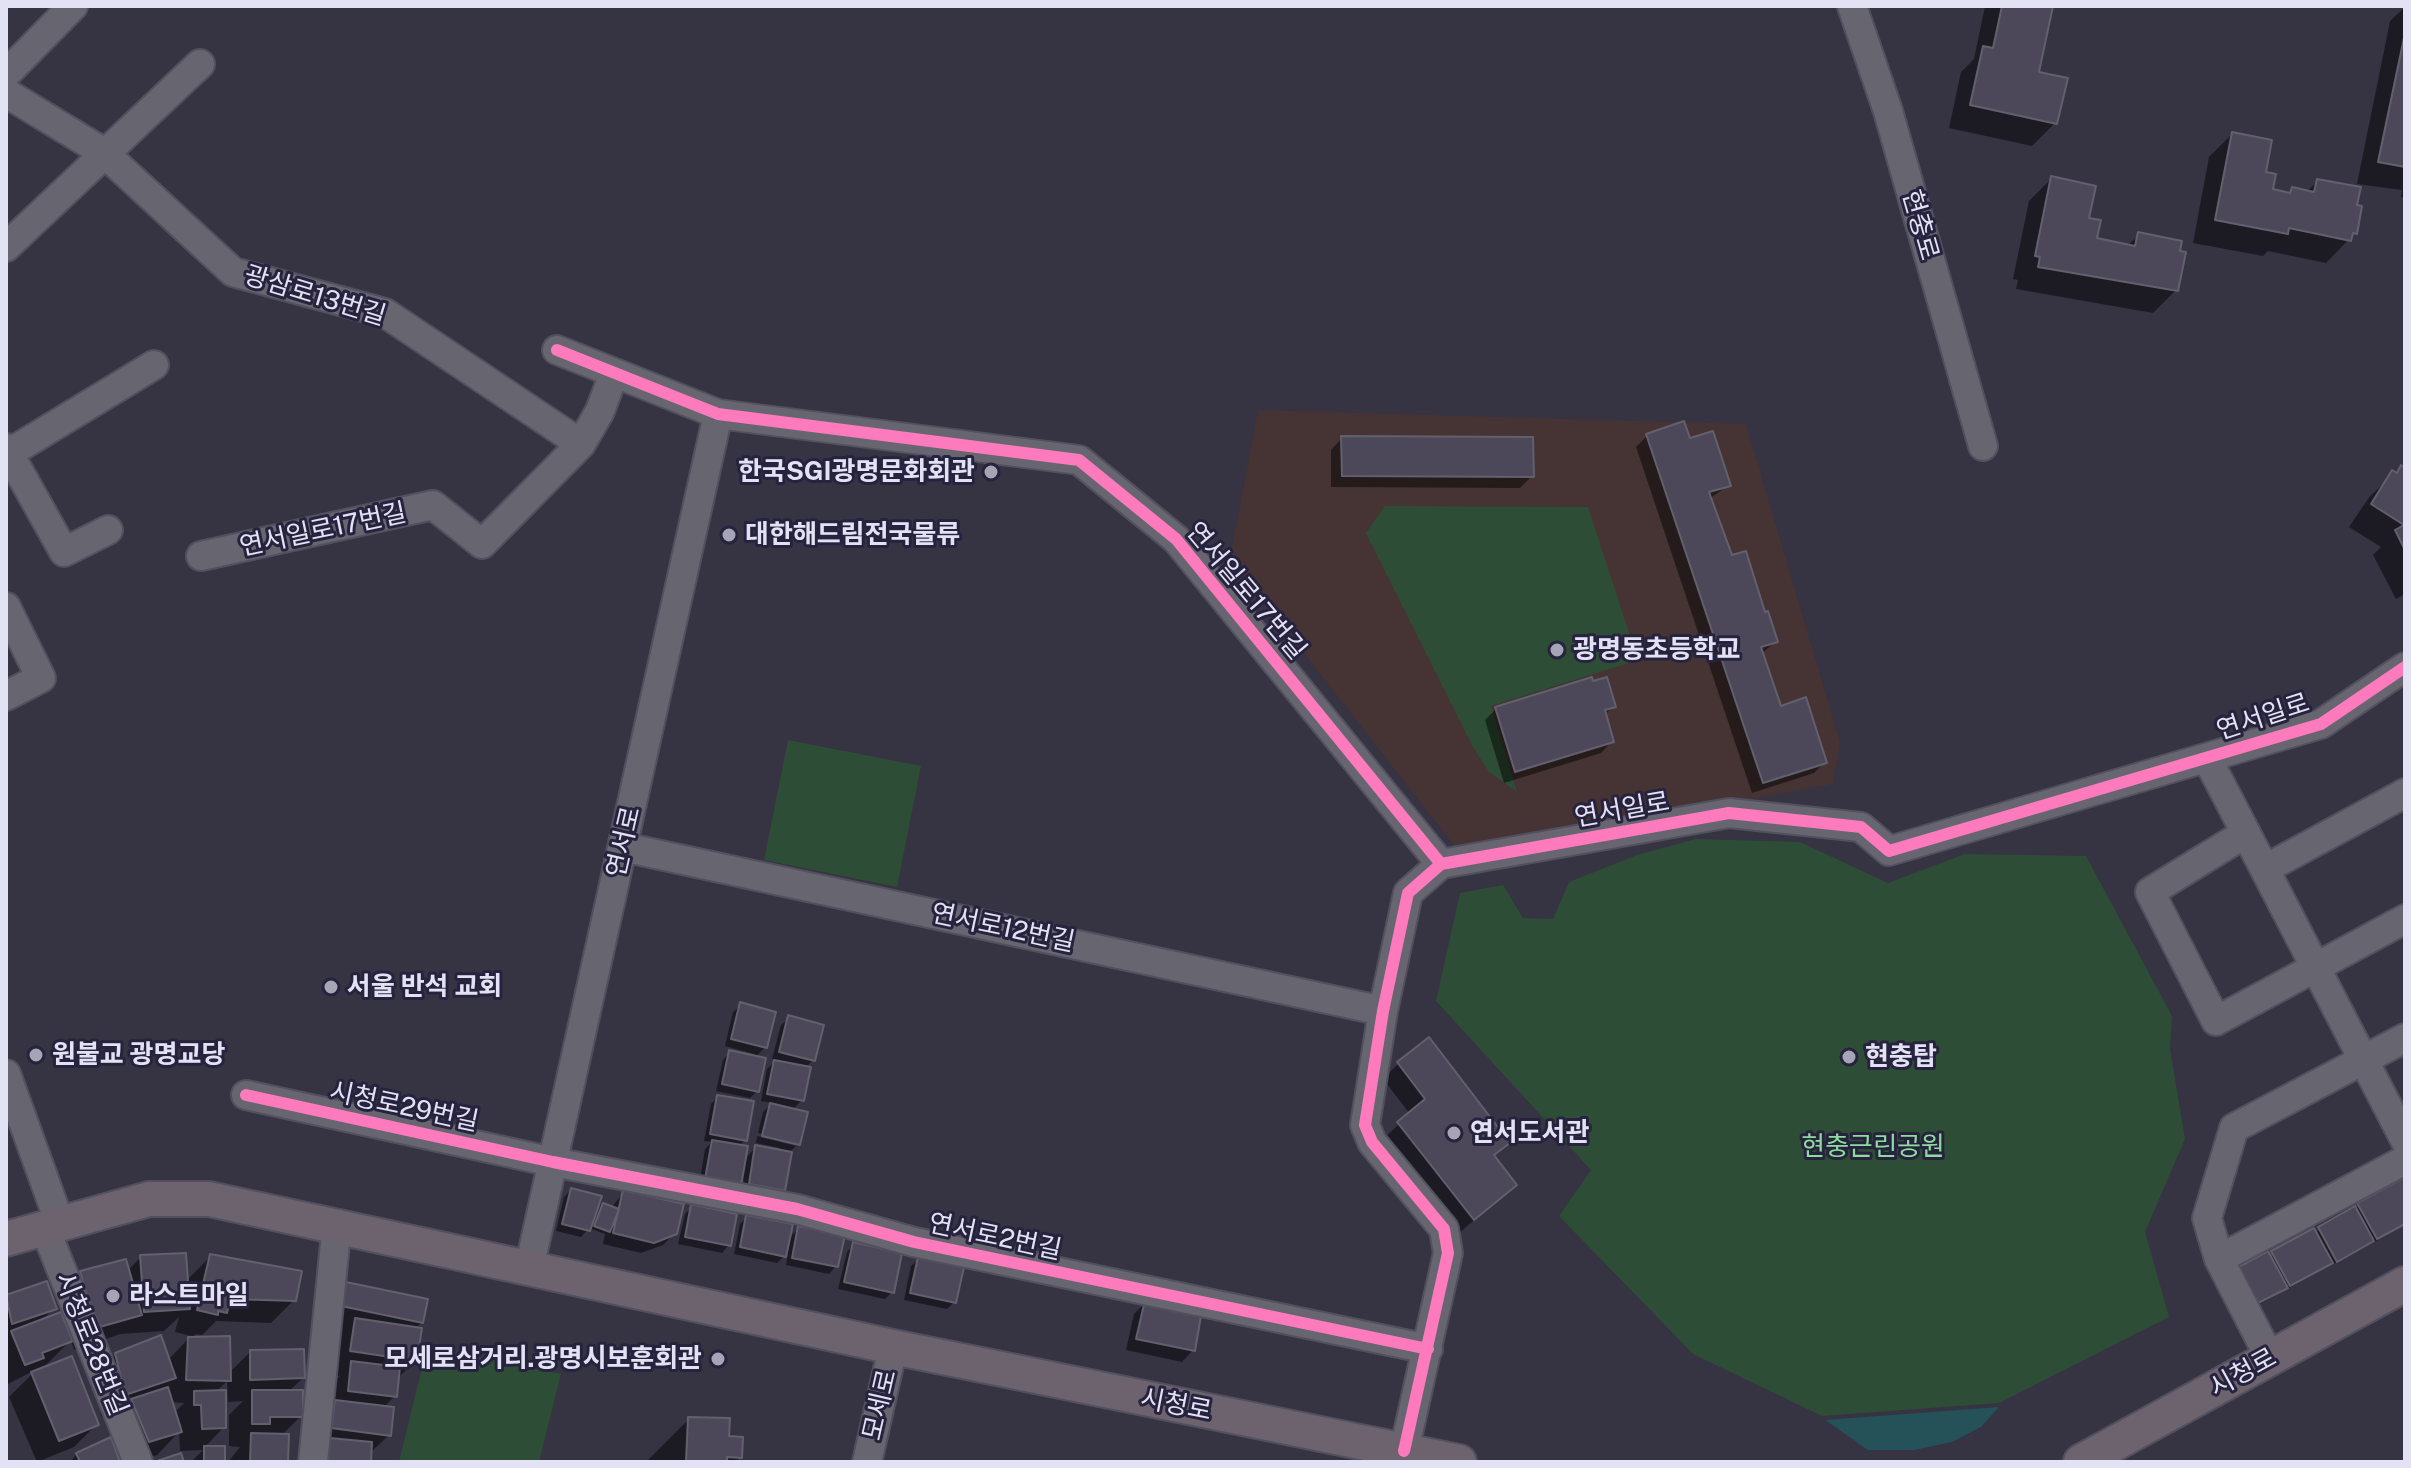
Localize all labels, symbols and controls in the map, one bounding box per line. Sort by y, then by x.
street label: 현충로 [1895,186,1945,264]
street label: 광삼로13번길 [240,260,390,332]
place label: 한국SGI광명문화회관 [738,456,975,488]
marker: 한국SGI광명문화회관 [982,463,1000,481]
street label: 연서일로17번길 [237,497,409,563]
street label: 연서일로17번길 [1180,516,1312,666]
place label: 대한해드림전국물류 [745,519,960,551]
marker: 대한해드림전국물류 [720,526,738,544]
place label: 광명동초등학교 [1573,634,1740,666]
marker: 광명동초등학교 [1548,641,1566,659]
street label: 연서일로 [2213,687,2313,747]
street label: 연서일로 [1572,786,1672,834]
street label: 연서로 [601,804,647,880]
street label: 연서로12번길 [929,898,1077,958]
place label: 서울 반석 교회 [347,971,502,1003]
marker: 서울 반석 교회 [322,978,340,996]
place label: 원불교 광명교당 [52,1039,225,1071]
place label: 현충탑 [1865,1041,1937,1073]
marker: 원불교 광명교당 [27,1046,45,1064]
marker: 현충탑 [1840,1048,1858,1066]
street label: 시청로29번길 [327,1076,481,1138]
place label: 연서도서관 [1470,1117,1590,1149]
marker: 연서도서관 [1445,1124,1463,1142]
park label: 현충근린공원 [1801,1131,1945,1163]
street label: 연서로2번길 [926,1208,1064,1266]
street label: 시청로28번길 [48,1268,134,1420]
place label: 라스트마일 [129,1280,249,1312]
marker: 라스트마일 [104,1287,122,1305]
street label: 시청로 [2204,1342,2282,1404]
place label: 모세로삼거리.광명시보훈회관 [384,1343,702,1375]
marker: 모세로삼거리.광명시보훈회관 [709,1350,727,1368]
street label: 모세로 [857,1367,903,1443]
street label: 시청로 [1138,1383,1214,1427]

